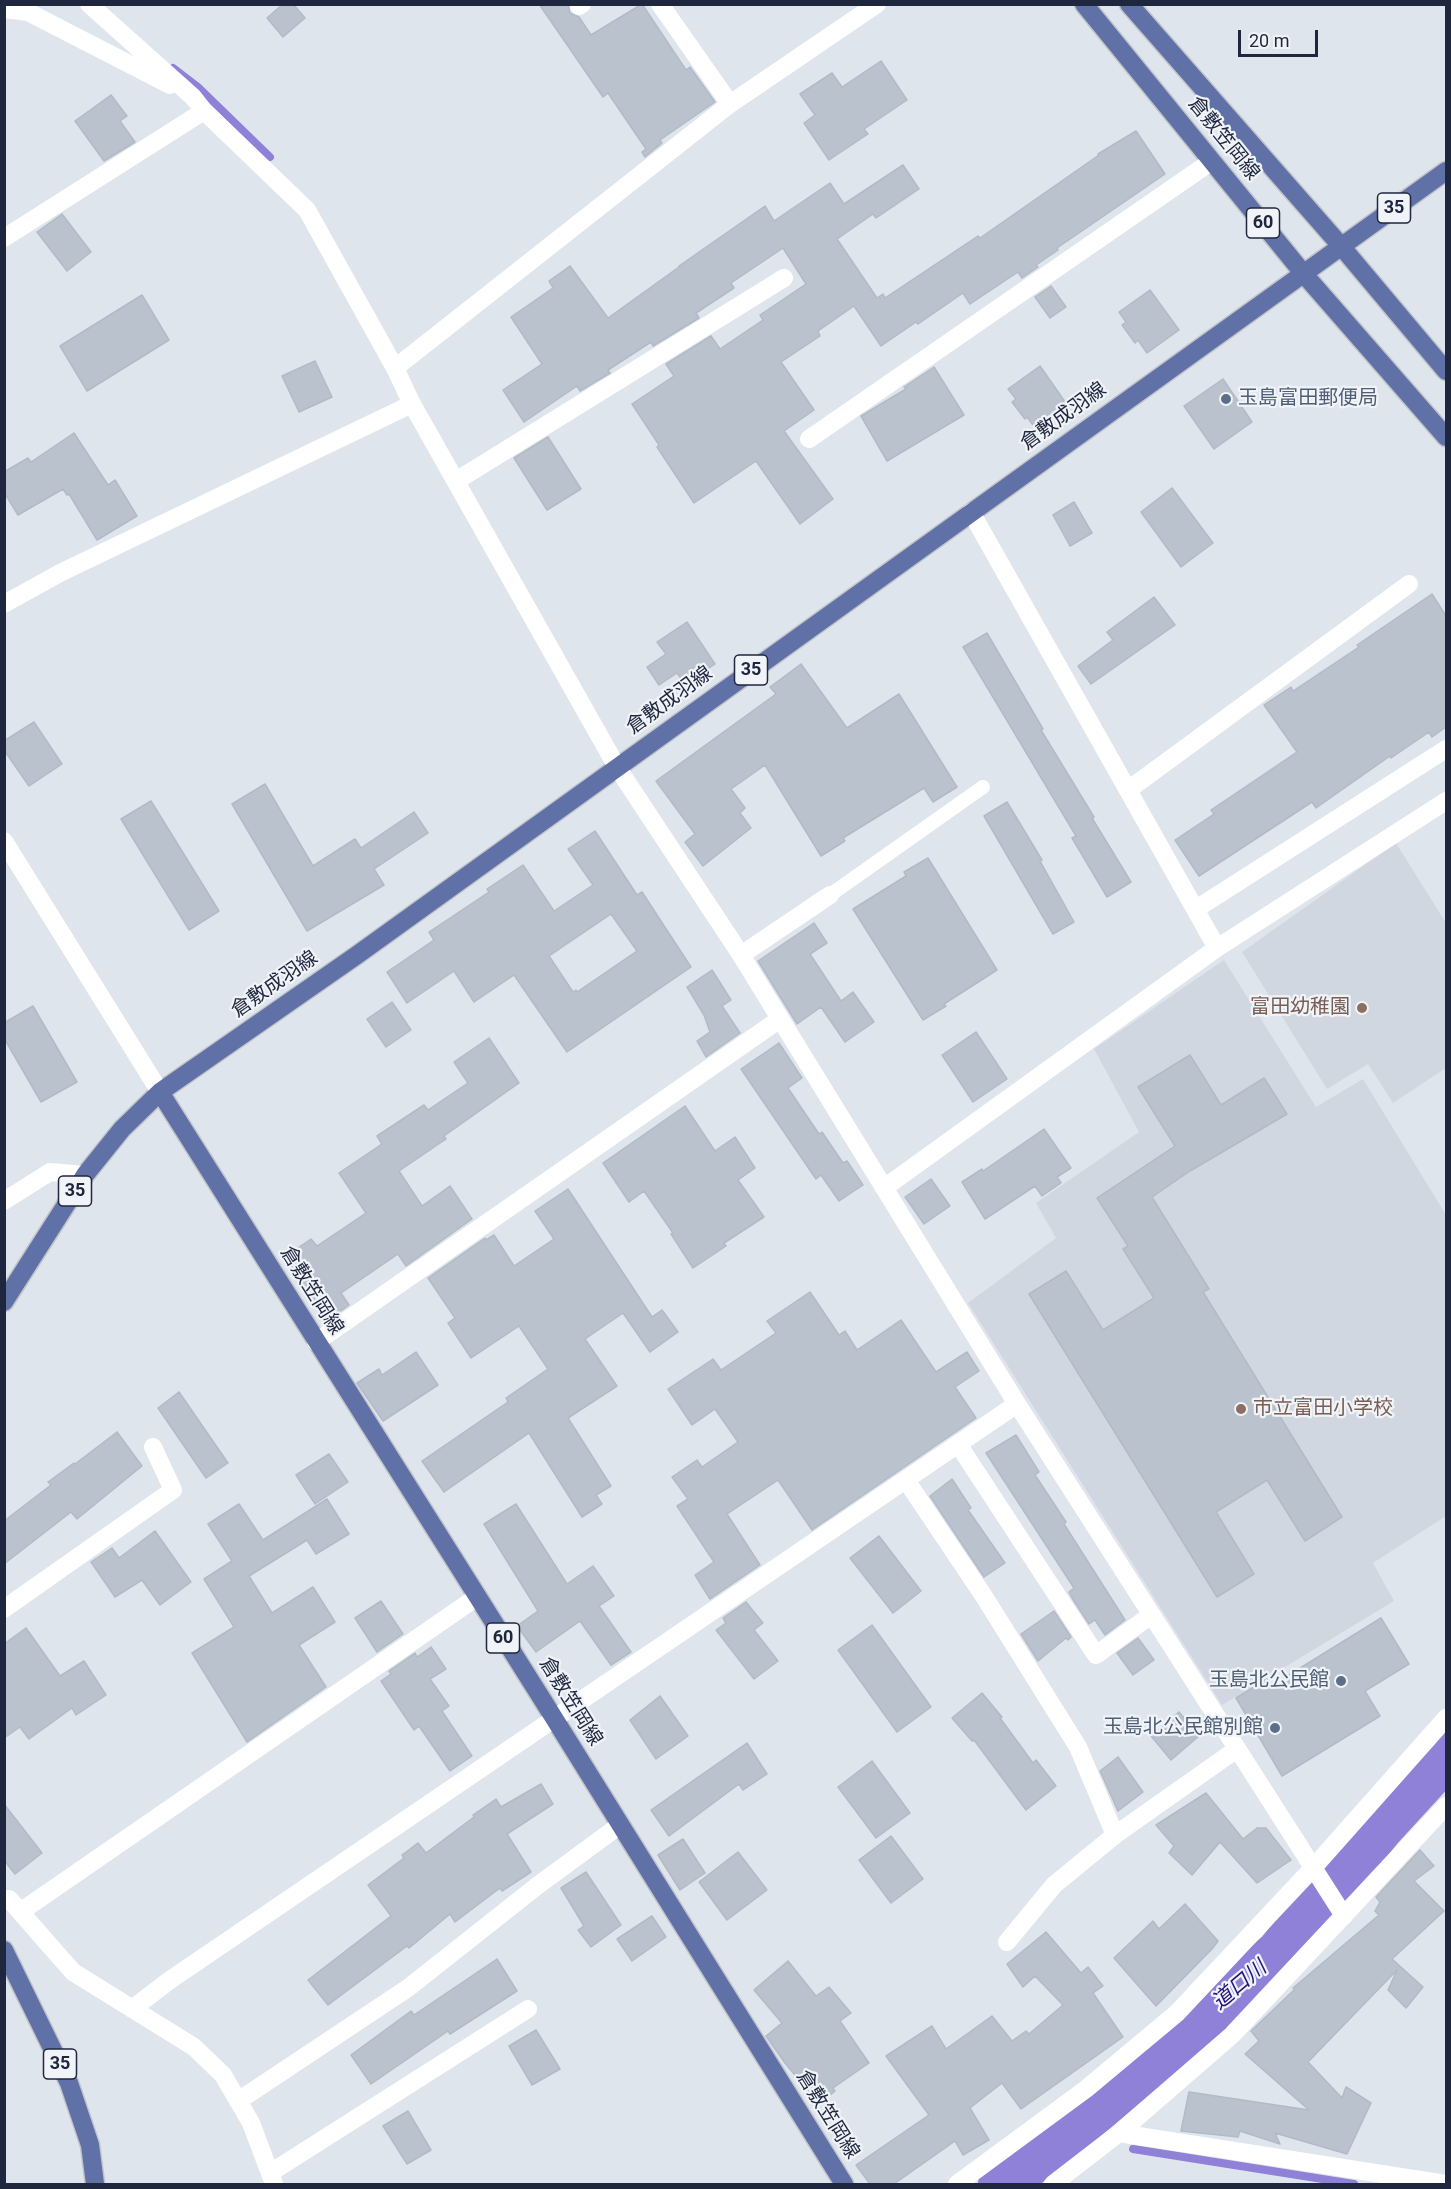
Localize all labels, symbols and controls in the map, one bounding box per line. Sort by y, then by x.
scale bar [1241,18,1320,56]
text: 20 m [1249,30,1289,51]
street label: 倉敷笠岡線 [1182,93,1264,185]
road number: 35 [1378,193,1410,223]
road number: 60 [1246,208,1280,238]
street label: 倉敷成羽線 [1016,378,1112,456]
place label: 玉島富田郵便局 [1238,387,1378,411]
marker: 玉島富田郵便局 [1219,392,1233,406]
road number: 35 [734,655,768,685]
street label: 倉敷成羽線 [622,662,718,740]
street label: 倉敷成羽線 [227,946,323,1024]
place label: 富田幼稚園 [1250,996,1350,1020]
marker: 富田幼稚園 [1355,1001,1369,1015]
road number: 35 [58,1176,92,1206]
street label: 倉敷笠岡線 [274,1242,348,1340]
place label: 市立富田小学校 [1253,1397,1393,1421]
marker: 市立富田小学校 [1234,1402,1248,1416]
road number: 60 [486,1623,520,1653]
street label: 倉敷笠岡線 [533,1653,607,1751]
place label: 玉島北公民館 [1209,1669,1329,1693]
marker: 玉島北公民館 [1334,1674,1348,1688]
place label: 玉島北公民館別館 [1103,1716,1263,1740]
marker: 玉島北公民館別館 [1268,1721,1282,1735]
water label: 道口川 [1208,1956,1272,2016]
road number: 35 [44,2049,76,2079]
street label: 倉敷笠岡線 [790,2066,864,2164]

